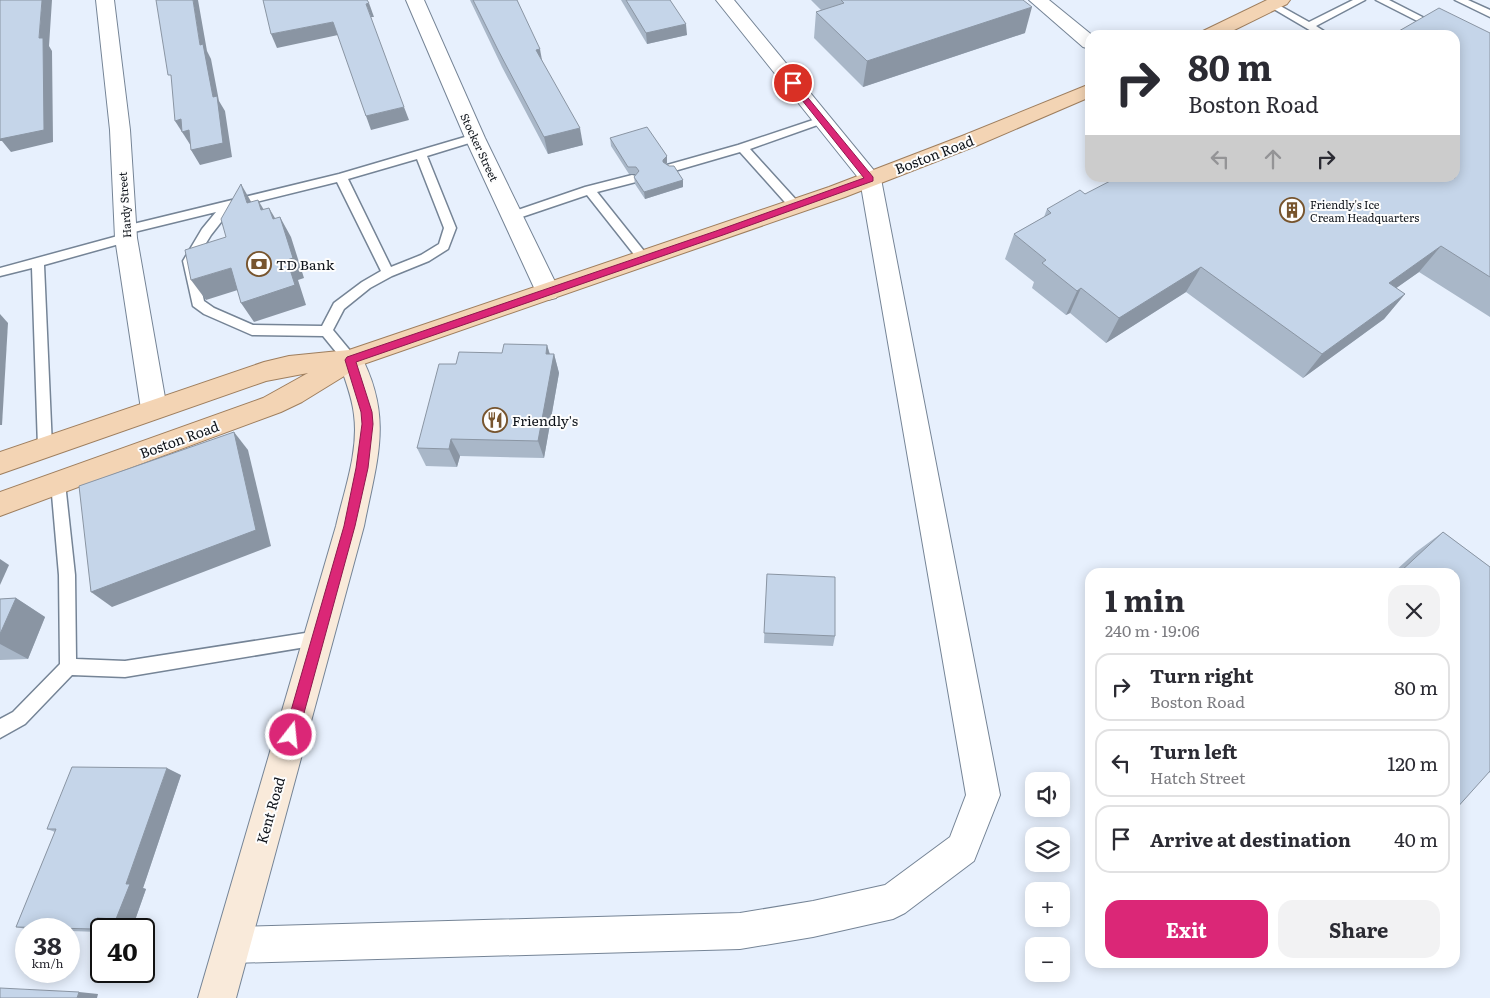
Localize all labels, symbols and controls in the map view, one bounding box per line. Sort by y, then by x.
text: 80 m [1188,40,1272,92]
icon: right [1105,50,1170,115]
pin [772,62,814,104]
icon: arrive [779,69,807,97]
text: Boston Road [1188,87,1319,120]
street label: Stocker Street [457,110,503,184]
street label: Boston Road [892,130,977,178]
icon: left [1206,145,1234,173]
icon: ahead [1259,145,1287,173]
icon: right [1312,145,1340,173]
street label: Hardy Street [114,171,134,239]
place label: Friendly's Ice Cream Headquarters [1310,196,1419,225]
building icon: Friendly's Ice Cream Headquarters [1279,197,1305,223]
bank icon: TD Bank [246,251,272,277]
place label: TD Bank [276,254,335,274]
restaurant icon: Friendly's [482,407,508,433]
place label: Friendly's [512,410,578,430]
street label: Boston Road [137,415,222,463]
text: 1 min [1105,577,1185,621]
button: close [1388,585,1440,637]
text: 240 m · 19:06 [1105,618,1200,642]
text: Turn right [1150,661,1254,689]
icon: right [1107,673,1135,701]
text: 80 m [1394,673,1438,701]
text: Boston Road [1150,689,1245,713]
position arrow [264,708,316,760]
text: Turn left [1150,737,1237,765]
icon: left [1107,749,1135,777]
text: 120 m [1387,749,1438,777]
text: Hatch Street [1150,765,1245,789]
map controls [1025,772,1070,982]
button: sound [1025,772,1070,817]
street label: Kent Road [251,774,289,846]
icon: arrive [1107,825,1135,853]
text: Arrive at destination [1150,825,1351,853]
text: 40 m [1394,825,1438,853]
button: layers [1025,827,1070,872]
button: + [1025,882,1070,927]
button: Exit [1105,900,1268,958]
button: Share [1278,900,1440,958]
speed limit sign: 40 [90,918,155,983]
text: 38 [33,926,62,963]
button: − [1025,937,1070,982]
text: km/h [32,954,63,972]

